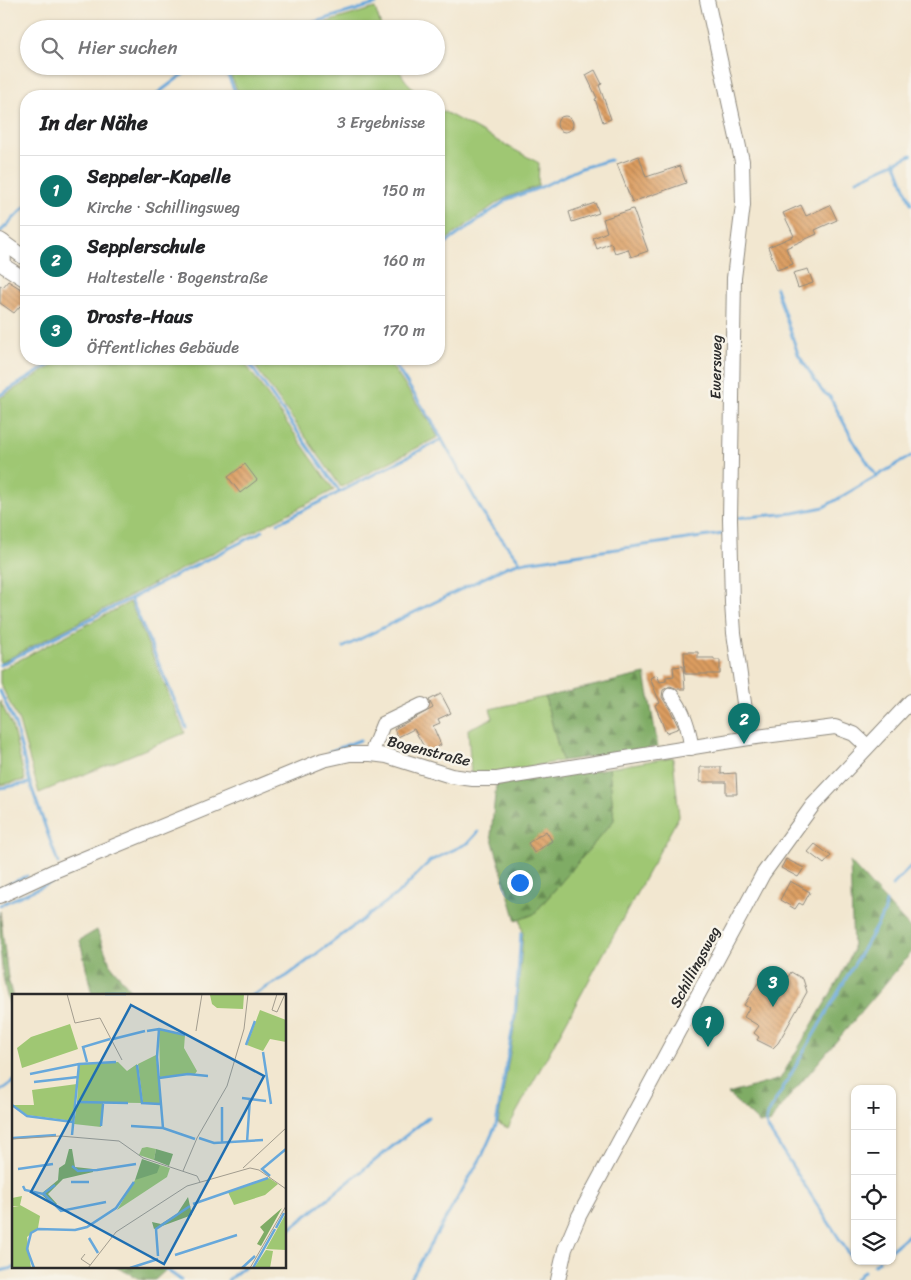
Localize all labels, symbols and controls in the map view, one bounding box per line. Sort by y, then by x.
search box [20,20,445,75]
text: Hier suchen [78,31,178,64]
icon: search [38,34,66,62]
text: In der Nähe [40,104,148,142]
text: 3 Ergebnisse [337,108,425,137]
text: Seppeler-Kapelle [87,160,231,193]
text: 1 [53,176,59,205]
text: 150 m [382,176,425,205]
text: Kirche · Schillingsweg [87,193,240,222]
text: Sepplerschule [87,230,205,263]
text: 2 [51,246,61,275]
text: 160 m [382,246,425,275]
text: Haltestelle · Bogenstraße [87,263,268,292]
text: Droste-Haus [87,300,193,333]
text: 3 [52,316,60,345]
text: 170 m [382,316,425,345]
text: Öffentliches Gebäude [87,333,239,362]
street label: Ewersweg [702,334,730,399]
pin: 2 [728,703,760,744]
street label: Bogenstraße [385,728,474,774]
your location [507,870,533,896]
street label: Schillingsweg [663,921,727,1013]
pin: 3 [757,966,789,1007]
inset map [12,994,286,1268]
pin: 1 [692,1006,724,1047]
map controls [851,1085,896,1265]
button: + [851,1085,896,1130]
button: − [851,1130,896,1175]
button: locate [851,1175,896,1220]
button: layers [851,1220,896,1265]

